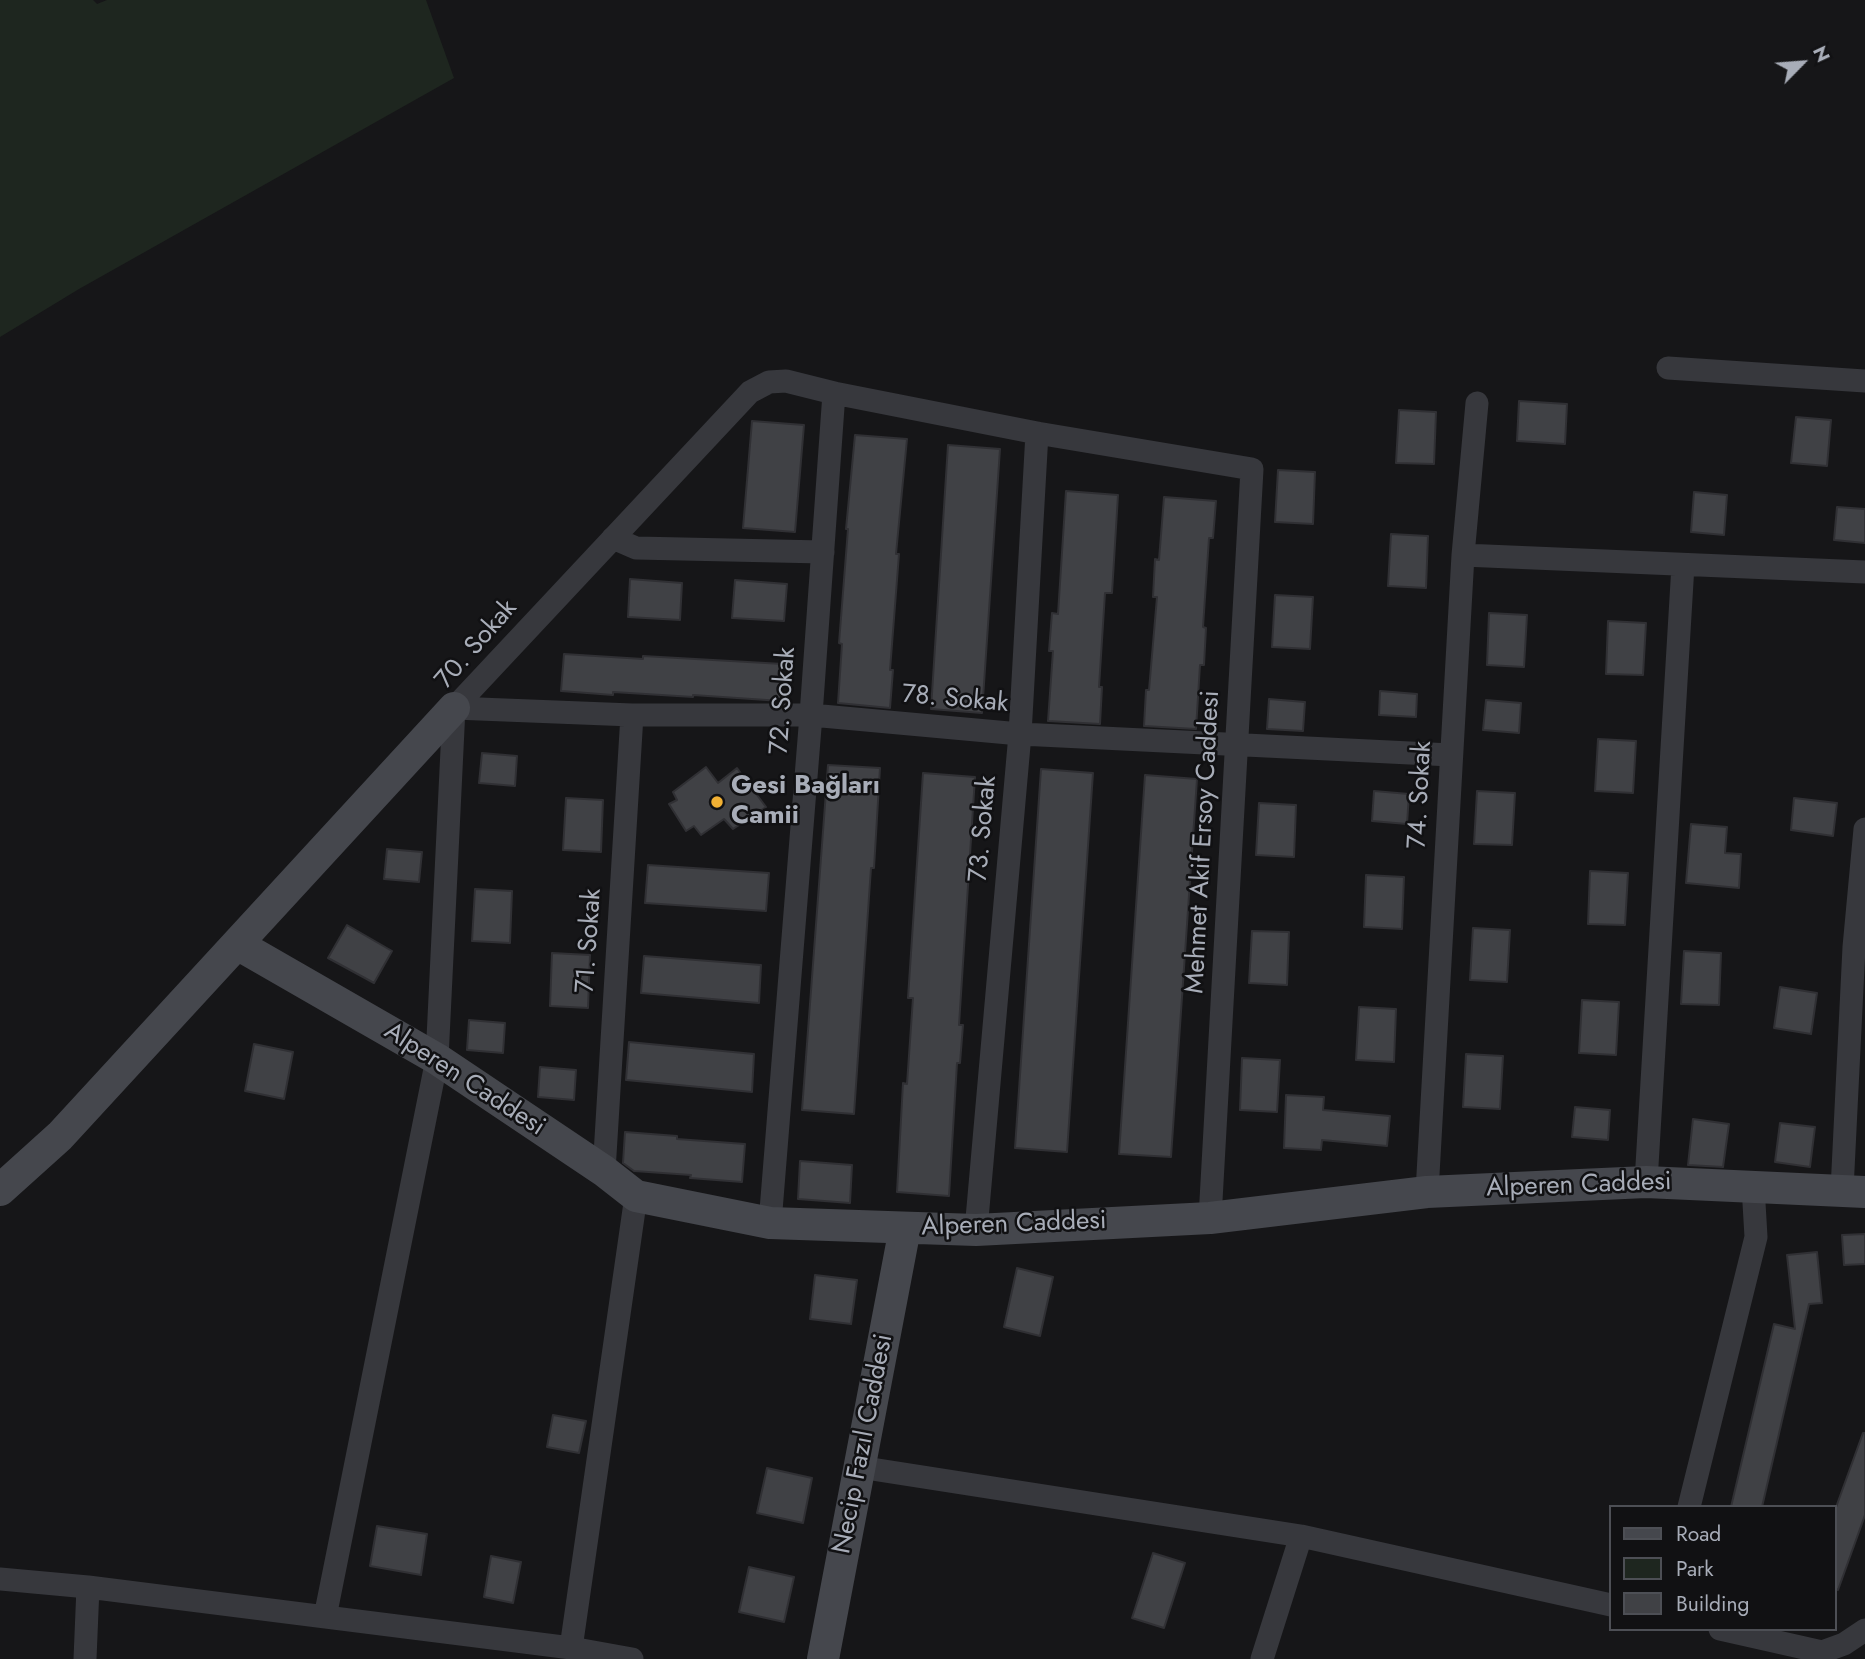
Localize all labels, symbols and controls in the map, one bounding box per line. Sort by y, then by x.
north arrow [1767,28,1837,98]
text: N [1806,41,1837,66]
street label: 70. Sokak [430,594,524,696]
street label: 72. Sokak [765,646,803,756]
street label: 78. Sokak [900,680,1010,720]
street label: Mehmet Akif Ersoy Caddesi [1180,690,1228,994]
street label: 74. Sokak [1403,740,1439,850]
place label: Gesi Bağları Camii [731,771,880,832]
street label: 73. Sokak [964,774,1004,884]
marker: Gesi Bağları Camii [709,794,725,810]
street label: 71. Sokak [571,888,609,994]
street label: Alperen Caddesi [378,1016,550,1144]
street label: Alperen Caddesi [1486,1167,1672,1205]
street label: Alperen Caddesi [921,1206,1107,1244]
street label: Necip Fazıl Caddesi [827,1331,901,1557]
legend [1610,1505,1837,1631]
text: Road [1676,1519,1721,1549]
text: Park [1676,1554,1713,1584]
text: Building [1676,1589,1749,1619]

